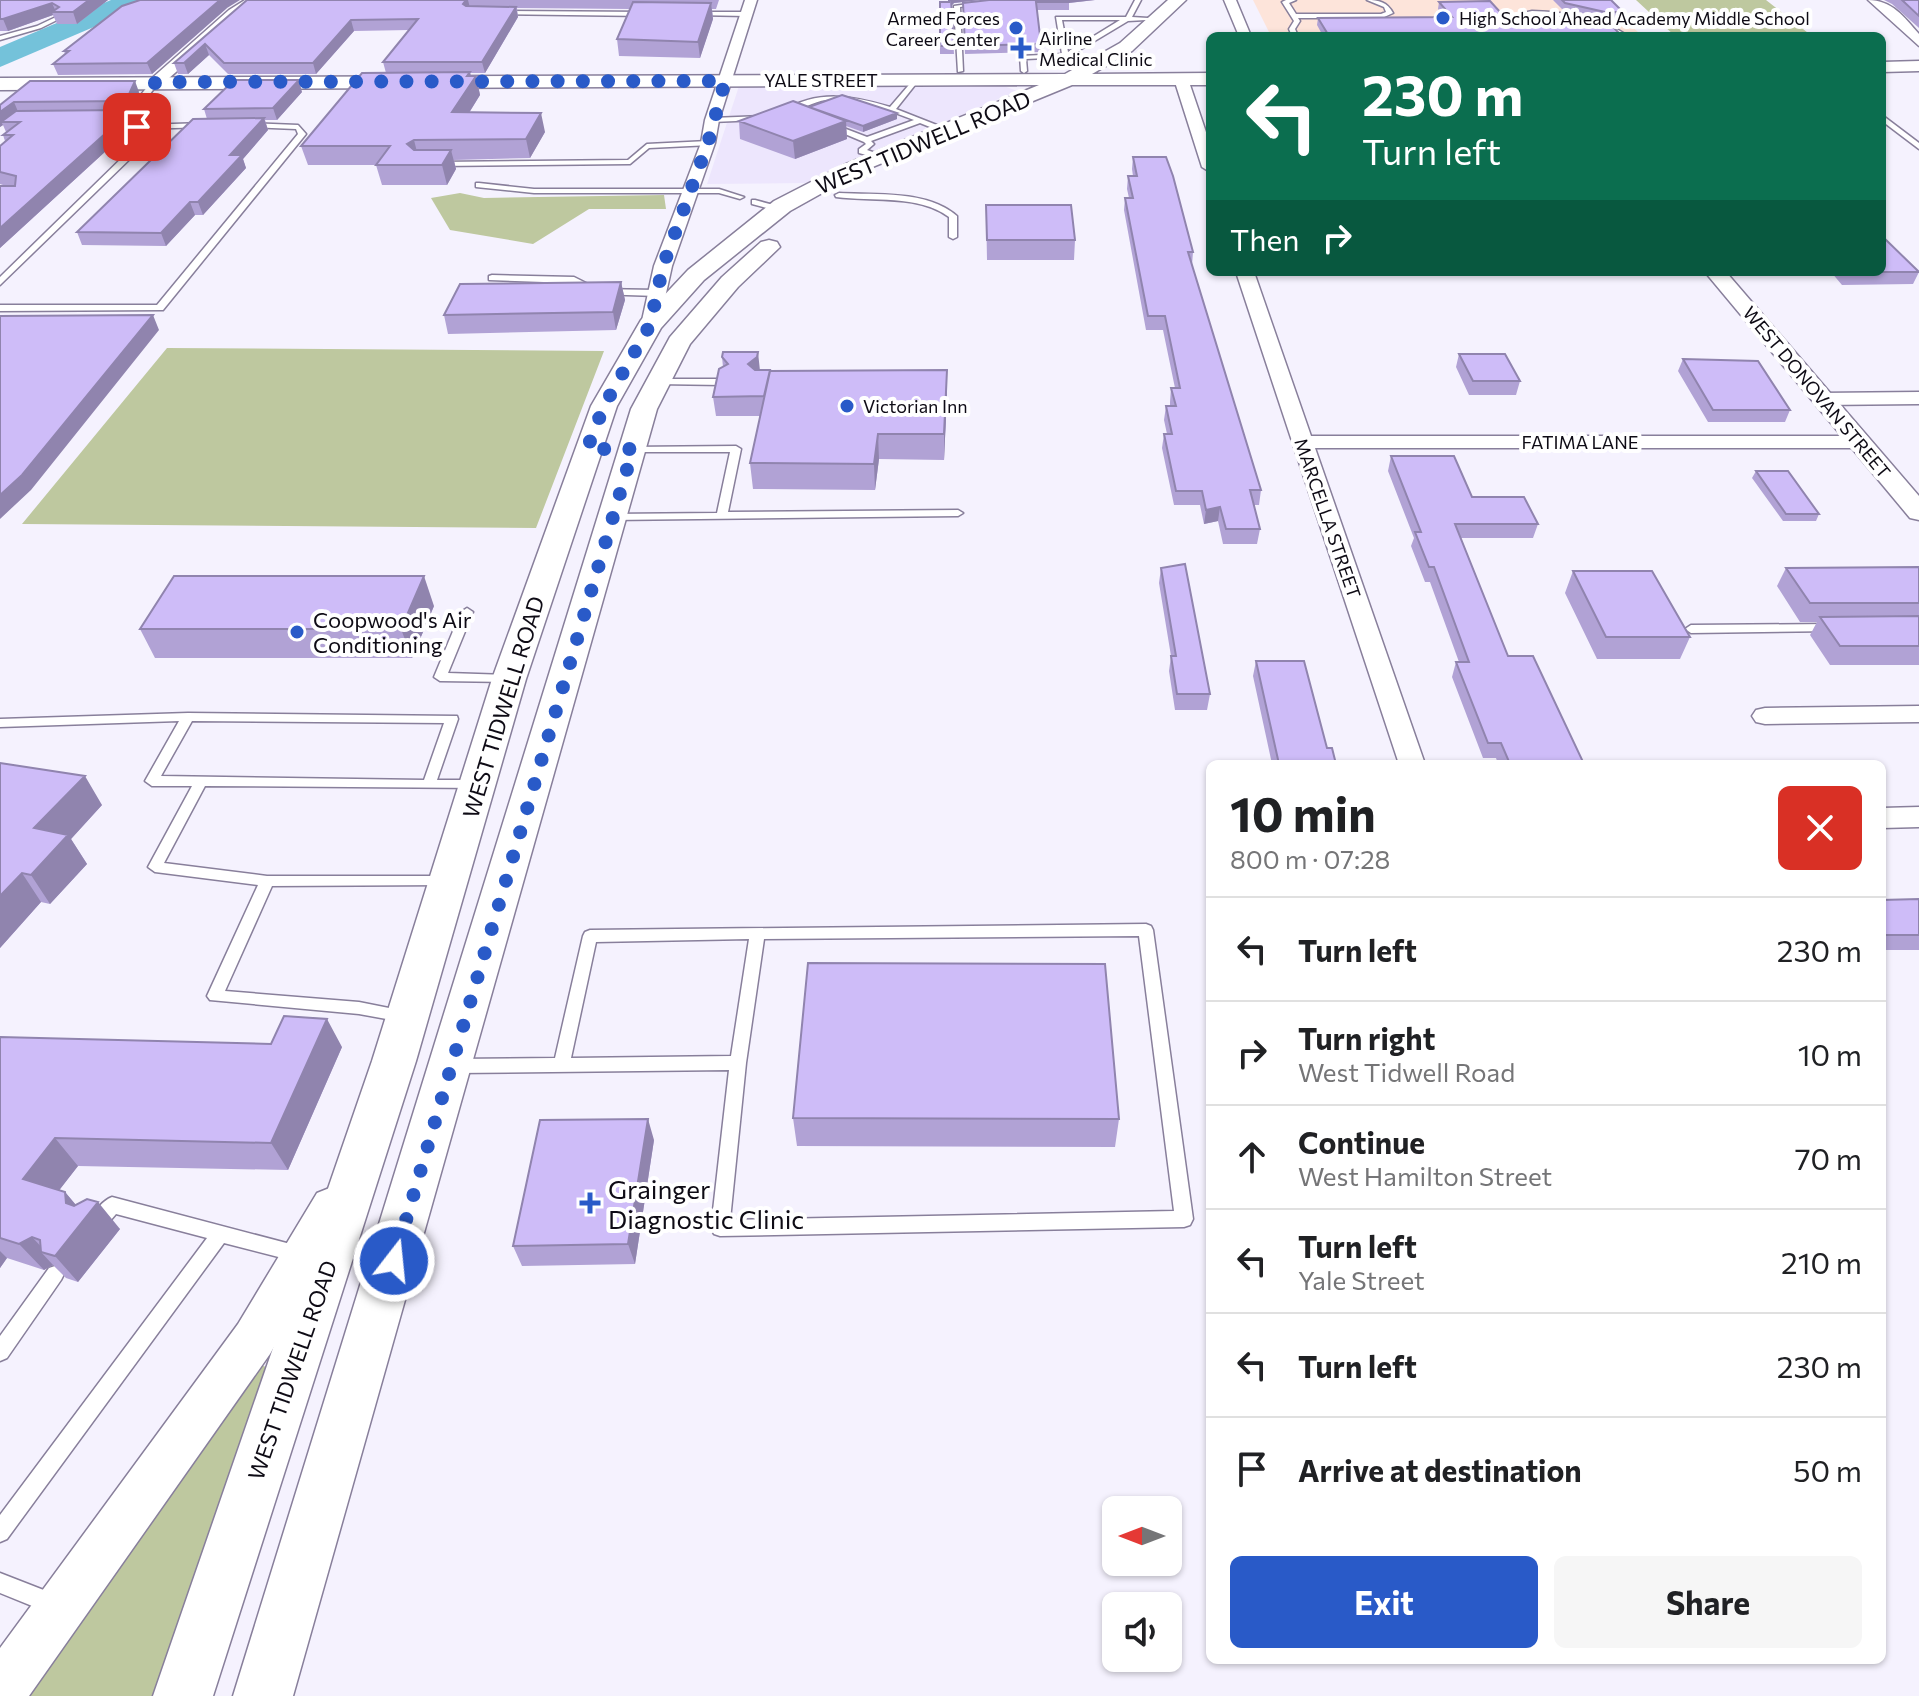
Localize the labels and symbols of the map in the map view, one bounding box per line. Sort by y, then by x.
place label: Armed Forces Career Center [886,7,1000,50]
place label: High School Ahead Academy Middle School [1459,7,1810,29]
marker: High School Ahead Academy Middle School [1434,9,1452,27]
marker: Armed Forces Career Center [1007,19,1025,37]
place label: Airline Medical Clinic [1039,27,1153,70]
marker: Airline Medical Clinic [1010,37,1032,59]
street label: YALE STREET [764,69,878,91]
street label: WEST TIDWELL ROAD [812,85,1034,199]
pin [103,93,171,161]
street label: WEST DONOVAN STREET [1739,302,1895,482]
place label: Victorian Inn [863,395,968,417]
marker: Victorian Inn [838,397,856,415]
street label: FATIMA LANE [1521,431,1639,453]
street label: MARCELLA STREET [1290,435,1366,601]
street label: WEST TIDWELL ROAD [456,593,550,821]
place label: Coopwood's Air Conditioning [313,606,472,658]
marker: Coopwood's Air Conditioning [288,623,306,641]
place label: Grainger Diagnostic Clinic [608,1173,804,1234]
marker: Grainger Diagnostic Clinic [579,1192,601,1214]
position arrow [352,1219,436,1303]
street label: WEST TIDWELL ROAD [242,1257,342,1483]
north arrow [1102,1496,1182,1576]

